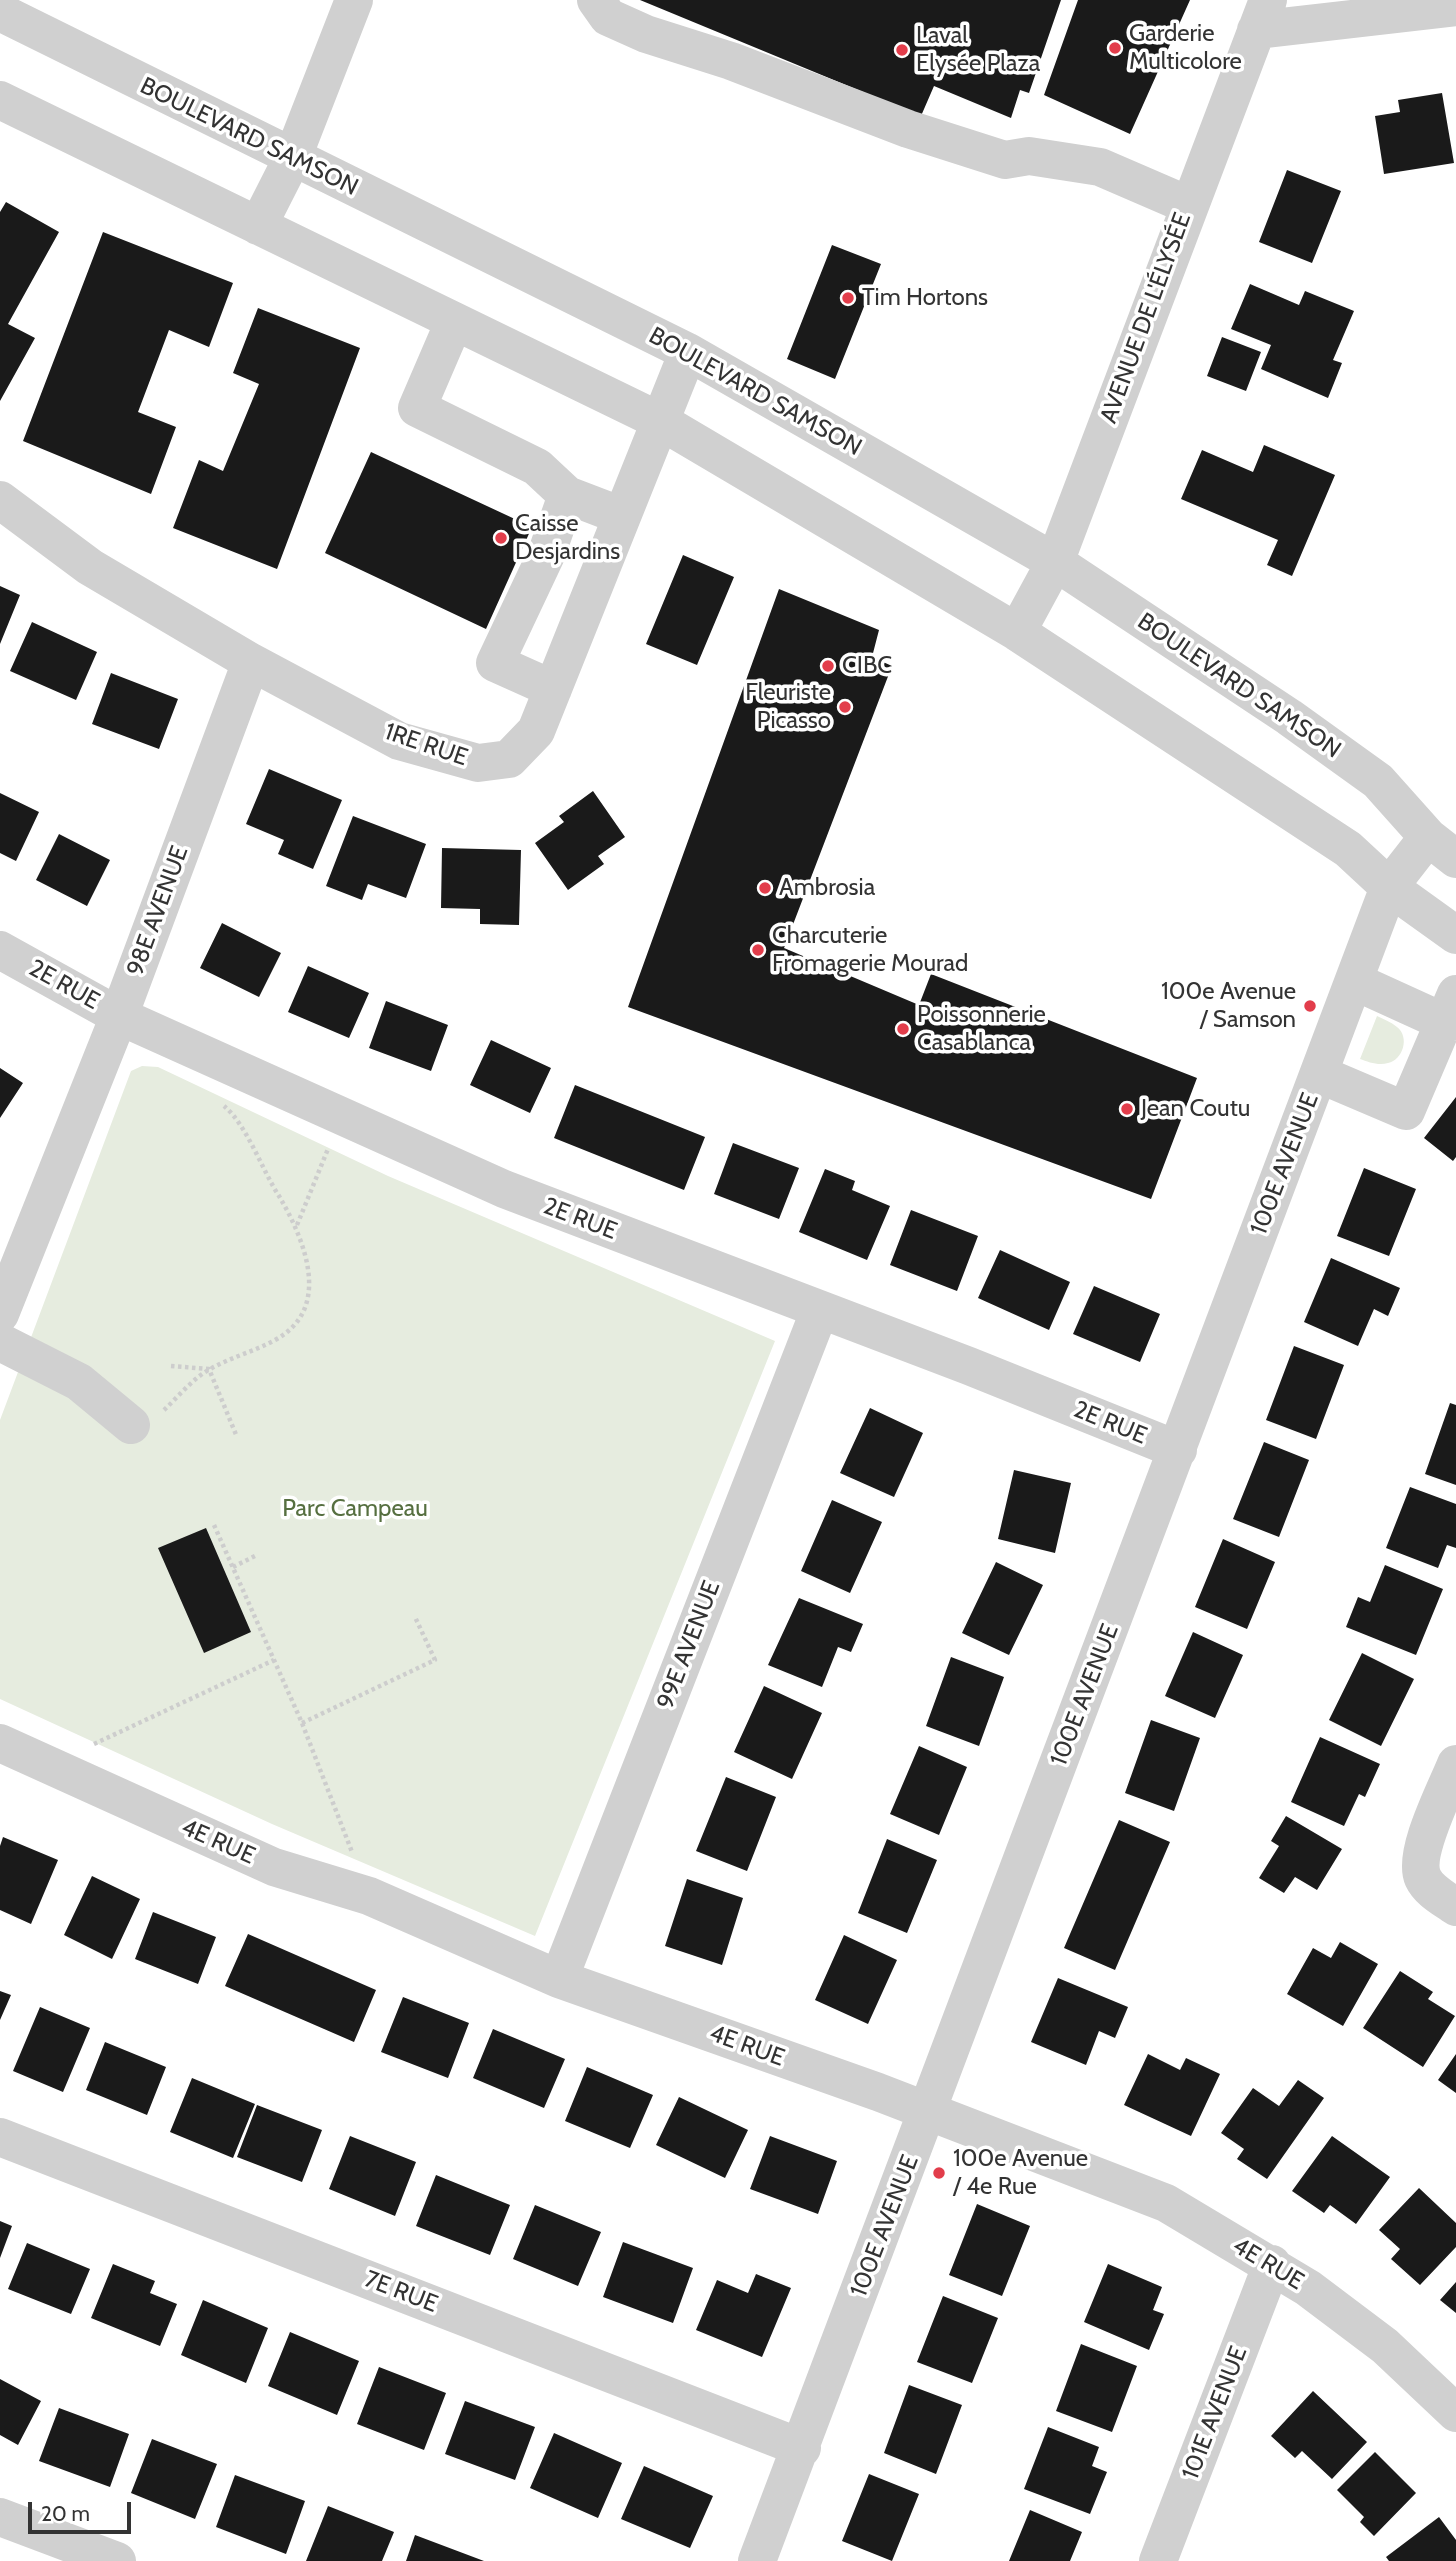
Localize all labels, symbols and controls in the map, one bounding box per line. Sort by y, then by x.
place label: Garderie Multicolore [1129,20,1242,76]
place label: Laval Elysée Plaza [916,22,1040,78]
marker: Garderie Multicolore [1107,40,1123,56]
marker: Laval Elysée Plaza [894,42,910,58]
street label: BOULEVARD SAMSON [135,72,363,202]
street label: AVENUE DE L'ÉLYSÉE [1095,209,1197,427]
place label: Tim Hortons [862,284,988,312]
marker: Tim Hortons [840,290,856,306]
street label: BOULEVARD SAMSON [644,322,866,462]
place label: Caisse Desjardins [515,510,620,566]
marker: Caisse Desjardins [493,530,509,546]
street label: BOULEVARD SAMSON [1132,607,1346,765]
place label: CIBC [842,652,892,680]
marker: CIBC [820,658,836,674]
place label: Fleuriste Picasso [745,679,831,735]
marker: Fleuriste Picasso [837,699,853,715]
street label: 1RE RUE [381,717,471,773]
street label: 98E AVENUE [121,842,195,980]
place label: Ambrosia [779,874,875,902]
marker: Ambrosia [757,880,773,896]
place label: Charcuterie Fromagerie Mourad [772,922,968,978]
marker: Charcuterie Fromagerie Mourad [750,942,766,958]
street label: 2E RUE [24,954,104,1016]
place label: 100e Avenue / Samson [1161,978,1296,1034]
marker: 100e Avenue / Samson [1302,998,1318,1014]
place label: Poissonnerie Casablanca [917,1001,1046,1057]
marker: Poissonnerie Casablanca [895,1021,911,1037]
street label: 100E AVENUE [1245,1089,1325,1239]
place label: Jean Coutu [1141,1095,1250,1123]
marker: Jean Coutu [1119,1101,1135,1117]
street label: 2E RUE [539,1192,621,1246]
street label: 2E RUE [1069,1395,1151,1451]
park label: Parc Campeau [282,1495,428,1523]
street label: 99E AVENUE [651,1577,727,1713]
street label: 100E AVENUE [1045,1620,1125,1770]
street label: 4E RUE [177,1813,259,1871]
street label: 4E RUE [706,2019,788,2073]
place label: 100e Avenue / 4e Rue [953,2145,1088,2201]
street label: 100E AVENUE [845,2151,925,2301]
marker: 100e Avenue / 4e Rue [931,2165,947,2181]
street label: 4E RUE [1227,2232,1309,2296]
street label: 7E RUE [360,2265,442,2319]
street label: 101E AVENUE [1176,2342,1254,2484]
scale bar [32,2488,135,2532]
text: 20 m [41,2501,90,2526]

